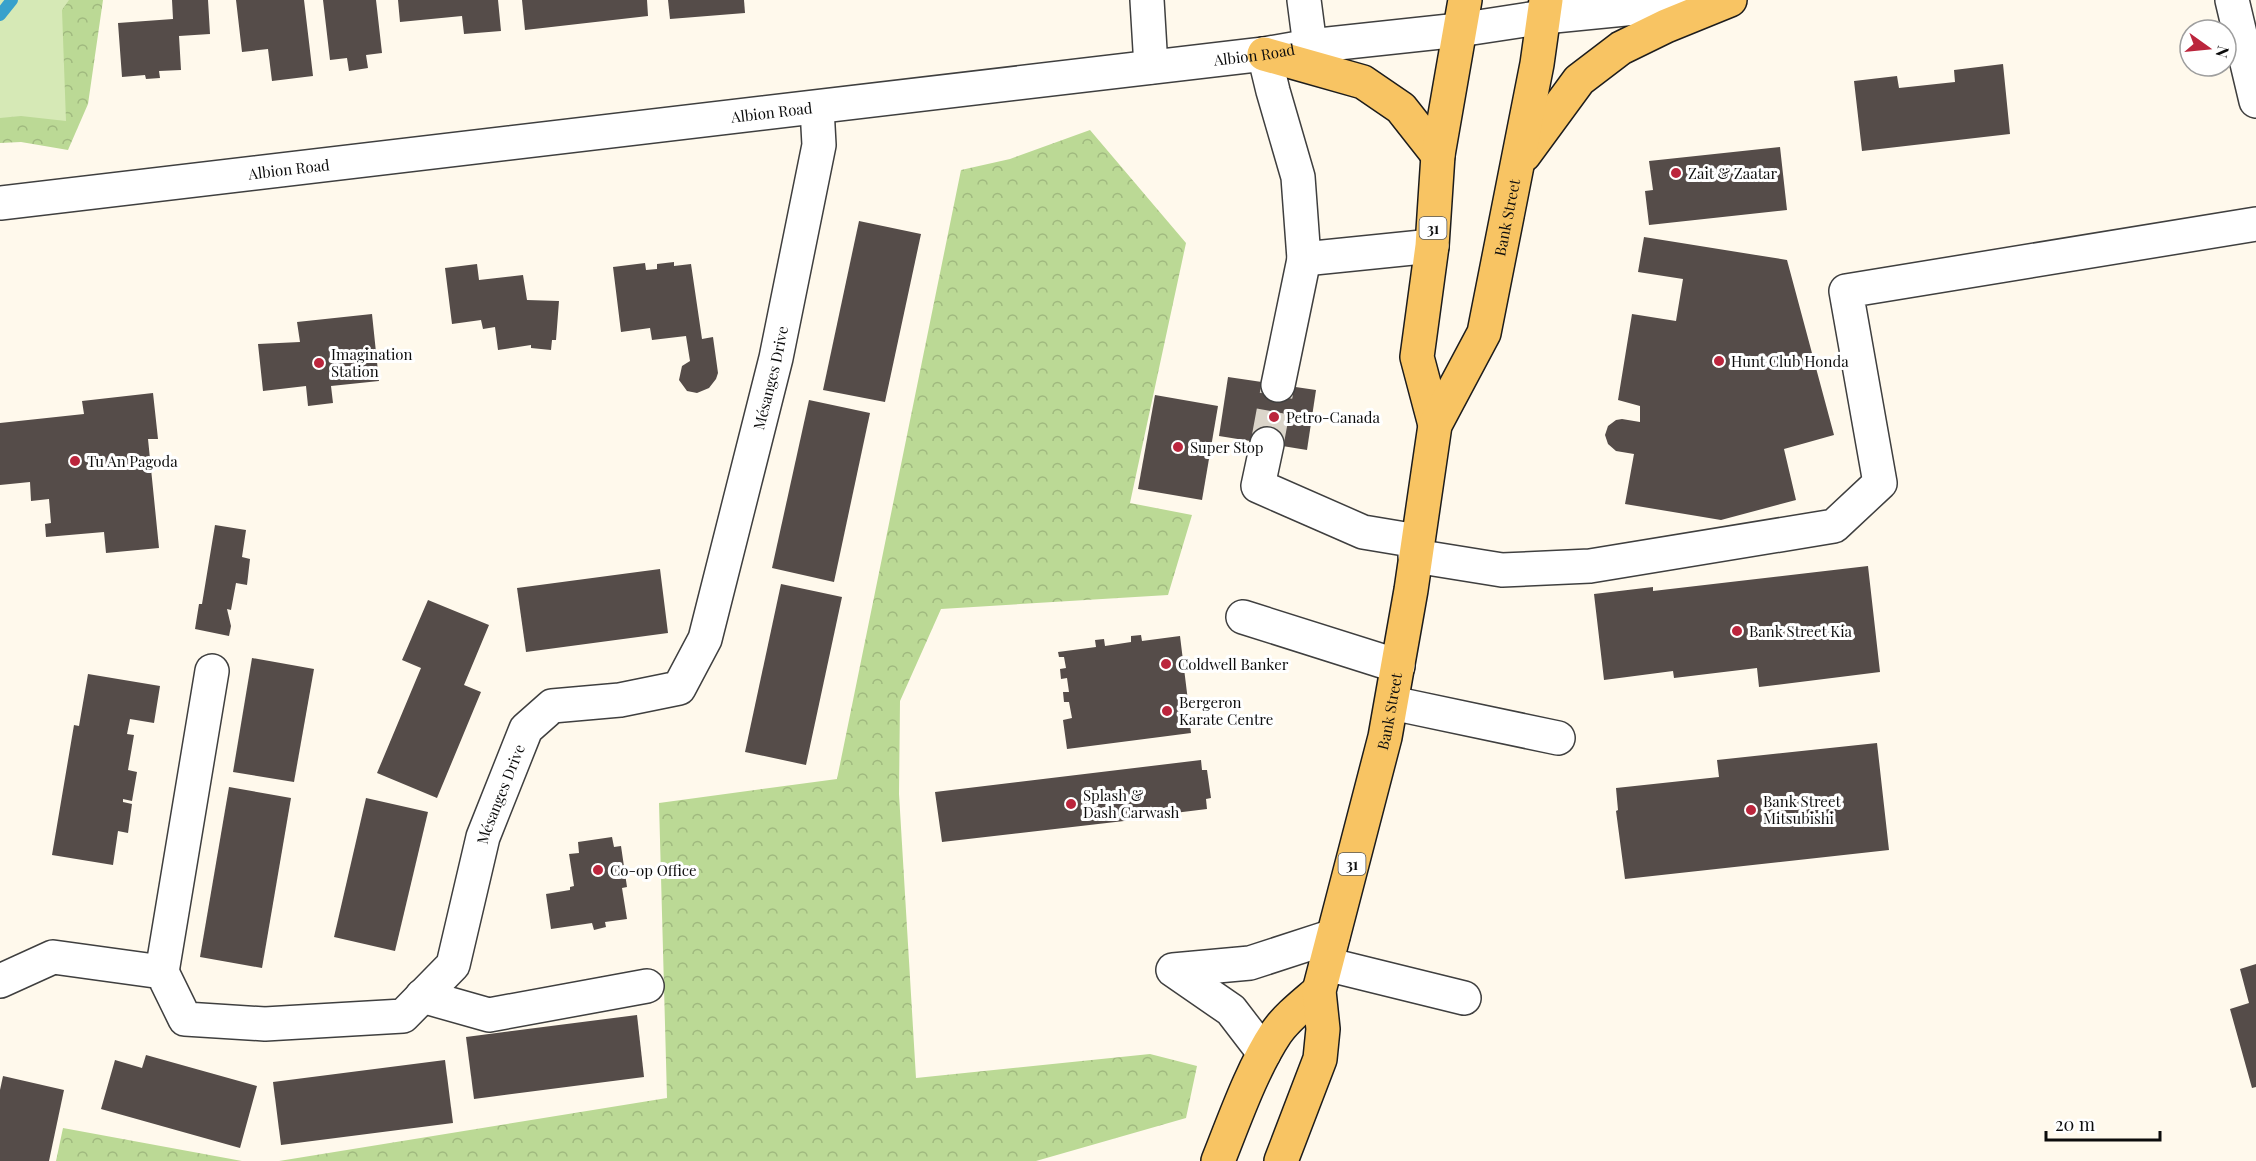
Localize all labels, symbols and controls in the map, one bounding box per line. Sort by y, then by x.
north arrow [2178,18,2238,78]
street label: Albion Road [1212,39,1297,70]
text: N [2211,44,2235,61]
street label: Albion Road [729,97,814,127]
street label: Albion Road [246,154,331,184]
place label: Zait & Zaatar [1688,163,1777,183]
marker: Zait & Zaatar [1669,166,1683,180]
street label: Bank Street [1489,177,1524,258]
road number: 31 [1420,217,1446,239]
street label: Mésanges Drive [748,324,792,432]
place label: Imagination Station [331,344,413,381]
place label: Hunt Club Honda [1731,351,1849,371]
marker: Hunt Club Honda [1712,354,1726,368]
marker: Imagination Station [312,356,326,370]
place label: Petro-Canada [1286,407,1381,427]
marker: Petro-Canada [1267,410,1281,424]
place label: Super Stop [1190,437,1264,457]
marker: Super Stop [1171,440,1185,454]
place label: Tu An Pagoda [87,451,178,471]
marker: Tu An Pagoda [68,454,82,468]
place label: Bank Street Kia [1749,621,1853,641]
marker: Bank Street Kia [1730,624,1744,638]
place label: Coldwell Banker [1178,654,1289,674]
marker: Coldwell Banker [1159,657,1173,671]
street label: Bank Street [1372,671,1406,752]
place label: Bergeron Karate Centre [1179,692,1273,729]
marker: Bergeron Karate Centre [1160,704,1174,718]
street label: Mésanges Drive [472,741,529,846]
place label: Splash & Dash Carwash [1083,785,1180,822]
place label: Bank Street Mitsubishi [1763,791,1842,828]
marker: Splash & Dash Carwash [1064,797,1078,811]
marker: Bank Street Mitsubishi [1744,803,1758,817]
road number: 31 [1338,853,1366,875]
place label: Co-op Office [610,860,697,880]
marker: Co-op Office [591,863,605,877]
scale bar [2046,1104,2160,1142]
text: 20 m [2055,1112,2095,1136]

